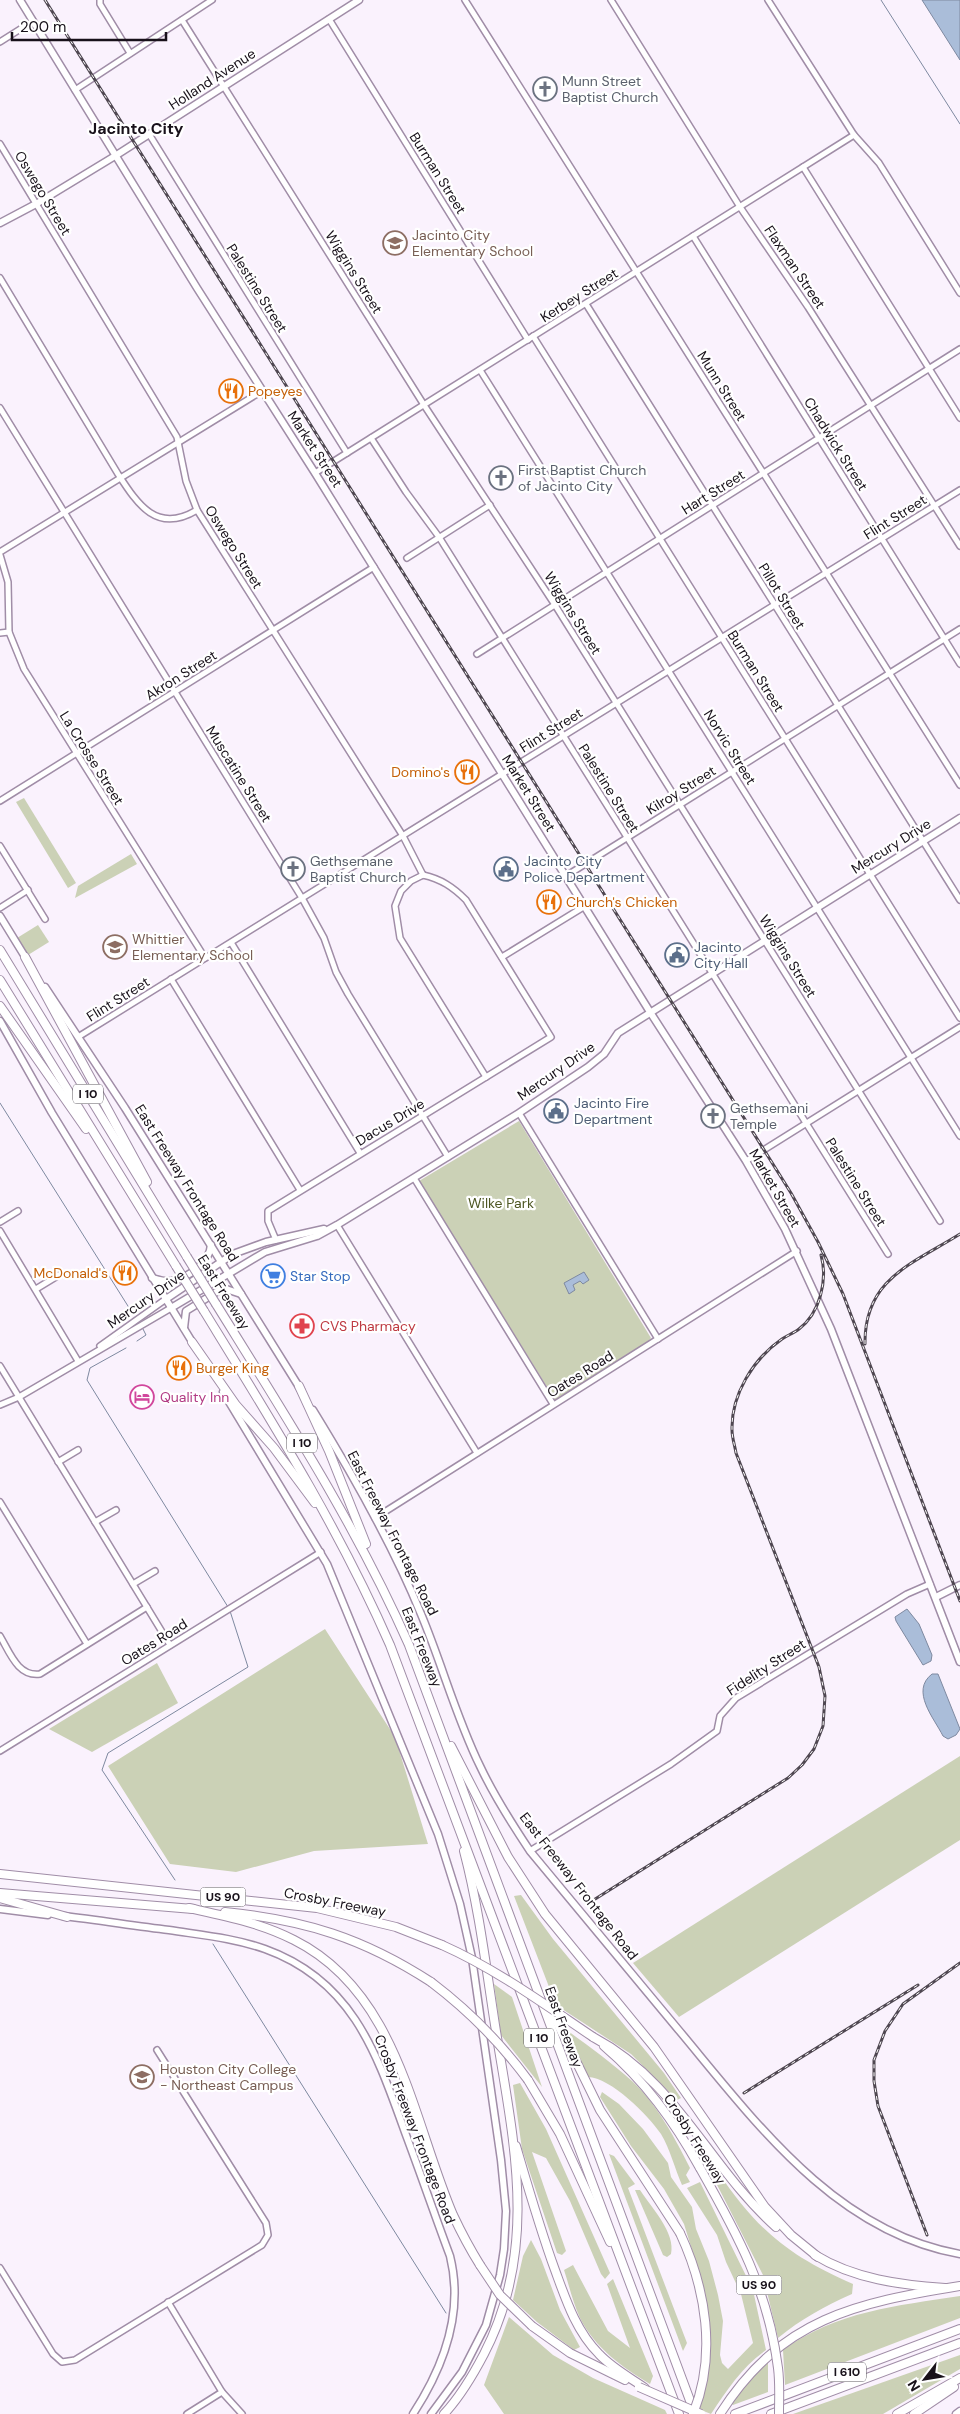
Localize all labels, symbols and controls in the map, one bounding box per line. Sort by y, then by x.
scale bar [12,10,166,42]
text: 200 m [20,17,66,37]
street label: Holland Avenue [165,44,259,114]
place label: Munn Street Baptist Church [562,72,658,106]
church icon: Munn Street Baptist Church [532,76,558,102]
district label: Jacinto City [88,118,184,139]
street label: Burman Street [406,129,470,217]
street label: Oswego Street [11,148,75,238]
street label: Flaxman Street [761,222,829,312]
place label: Jacinto City Elementary School [412,226,533,260]
street label: Wiggins Street [321,227,387,317]
school or university icon: Jacinto City Elementary School [382,230,408,256]
street label: Palestine Street [222,240,292,336]
street label: Kerbey Street [537,264,621,326]
street label: Munn Street [693,348,751,424]
restaurant icon: Popeyes [218,378,244,404]
place label: Popeyes [248,382,303,400]
street label: Chadwick Street [800,394,872,494]
street label: Market Street [284,407,346,491]
place label: First Baptist Church of Jacinto City [518,461,646,495]
church icon: First Baptist Church of Jacinto City [488,465,514,491]
street label: Hart Street [678,465,748,519]
street label: Flint Street [860,491,930,543]
street label: Oswego Street [201,502,267,592]
street label: Pillot Street [755,560,809,632]
street label: Wiggins Street [540,568,606,658]
street label: Burman Street [724,627,788,715]
street label: Akron Street [142,646,220,704]
street label: Flint Street [516,704,586,756]
street label: Norvic Street [700,706,760,788]
street label: La Crosse Street [56,708,128,808]
street label: Muscatine Street [202,722,276,826]
street label: Palestine Street [574,740,644,836]
street label: Market Street [498,751,560,835]
restaurant icon: Domino's [454,759,480,785]
street label: Kilroy Street [643,762,719,818]
place label: Domino's [391,763,450,781]
street label: Mercury Drive [848,814,934,878]
place label: Gethsemane Baptist Church [310,852,406,886]
place label: Jacinto City Police Department [524,852,645,886]
church icon: Gethsemane Baptist Church [280,856,306,882]
public building icon: Jacinto City Police Department [493,856,519,882]
restaurant icon: Church's Chicken [536,889,562,915]
place label: Church's Chicken [566,893,677,911]
street label: Wiggins Street [755,911,821,1001]
place label: Whittier Elementary School [132,930,253,964]
school or university icon: Whittier Elementary School [102,934,128,960]
place label: Jacinto City Hall [694,938,748,972]
public building icon: Jacinto City Hall [664,942,690,968]
street label: Flint Street [83,973,153,1025]
street label: Mercury Drive [514,1038,598,1104]
road number: I 10 [73,1084,103,1104]
street label: Dacus Drive [352,1094,428,1150]
place label: Jacinto Fire Department [574,1094,653,1128]
public building icon: Jacinto Fire Department [543,1098,569,1124]
place label: Gethsemani Temple [730,1099,808,1133]
street label: East Freeway Frontage Road [131,1101,243,1265]
church icon: Gethsemani Temple [700,1103,726,1129]
street label: Palestine Street [821,1134,891,1230]
street label: Market Street [745,1146,805,1230]
park label: Wilke Park [468,1194,534,1212]
street label: East Freeway [194,1251,254,1333]
restaurant icon: McDonald's [112,1260,138,1286]
supermarket icon: Star Stop [260,1263,286,1289]
place label: McDonald's [33,1264,108,1282]
street label: Mercury Drive [104,1266,188,1332]
place label: Star Stop [290,1267,351,1285]
pharmacy icon: CVS Pharmacy [289,1313,315,1339]
place label: CVS Pharmacy [320,1317,416,1335]
street label: Oates Road [543,1347,617,1401]
restaurant icon: Burger King [166,1355,192,1381]
place label: Burger King [196,1359,269,1377]
hotel icon: Quality Inn [129,1384,155,1410]
place label: Quality Inn [160,1388,229,1406]
road number: I 10 [287,1434,317,1452]
street label: East Freeway Frontage Road [344,1448,442,1618]
street label: East Freeway [398,1604,446,1690]
street label: Oates Road [117,1615,191,1669]
street label: Fidelity Street [723,1635,809,1699]
street label: East Freeway Frontage Road [516,1809,642,1963]
street label: Crosby Freeway [282,1883,388,1921]
road number: US 90 [200,1888,246,1906]
street label: East Freeway [541,1984,587,2070]
road number: I 10 [524,2029,554,2048]
street label: Crosby Freeway Frontage Road [371,2032,459,2226]
place label: Houston City College - Northeast Campus [160,2060,296,2094]
school or university icon: Houston City College - Northeast Campus [129,2064,155,2090]
street label: Crosby Freeway [660,2090,730,2188]
road number: US 90 [736,2276,782,2294]
north arrow [900,2354,950,2404]
road number: I 610 [828,2362,866,2382]
text: N [904,2377,924,2395]

